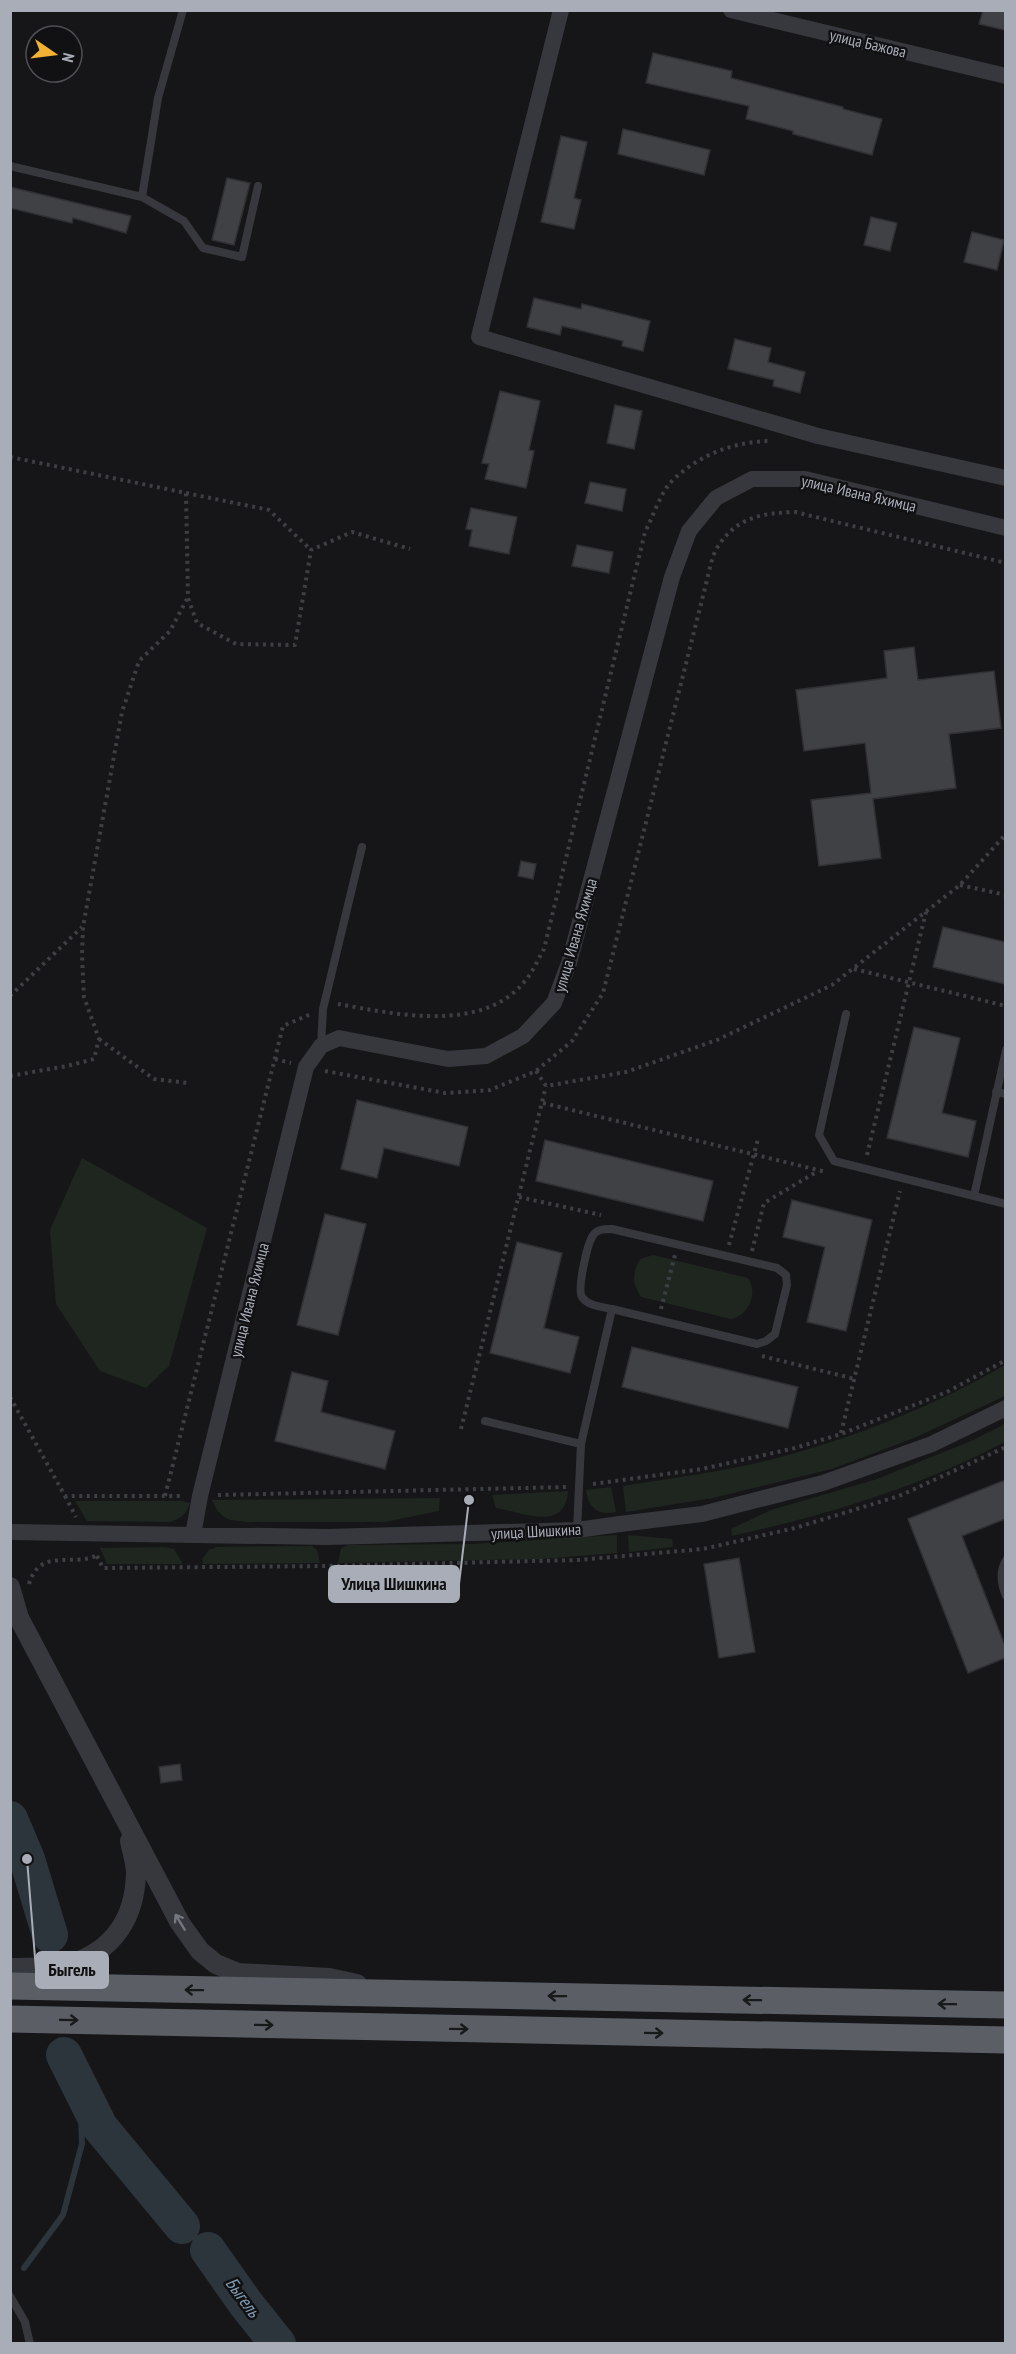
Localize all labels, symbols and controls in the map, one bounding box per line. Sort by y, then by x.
north arrow [24,24,84,84]
street label: улица Бажова [828,24,908,62]
text: N [58,51,79,64]
street label: улица Ивана Яхимца [800,470,918,516]
street label: улица Ивана Яхимца [549,876,601,994]
street label: улица Ивана Яхимца [225,1241,273,1359]
street label: улица Шишкина [490,1519,582,1543]
callout: Улица Шишкина [329,1566,459,1602]
text: Улица Шишкина [340,1572,447,1595]
one-way arrow [173,1914,185,1931]
callout: Быгель [36,1952,108,1988]
text: Быгель [48,1958,96,1981]
one-way arrow [185,1984,205,1995]
one-way arrow [548,1991,568,2002]
one-way arrow [743,1994,763,2006]
one-way arrow [938,1998,958,2010]
one-way arrow [58,2015,78,2026]
one-way arrow [253,2019,273,2030]
one-way arrow [448,2023,468,2035]
one-way arrow [643,2027,663,2039]
water label: Быгель [221,2272,266,2323]

